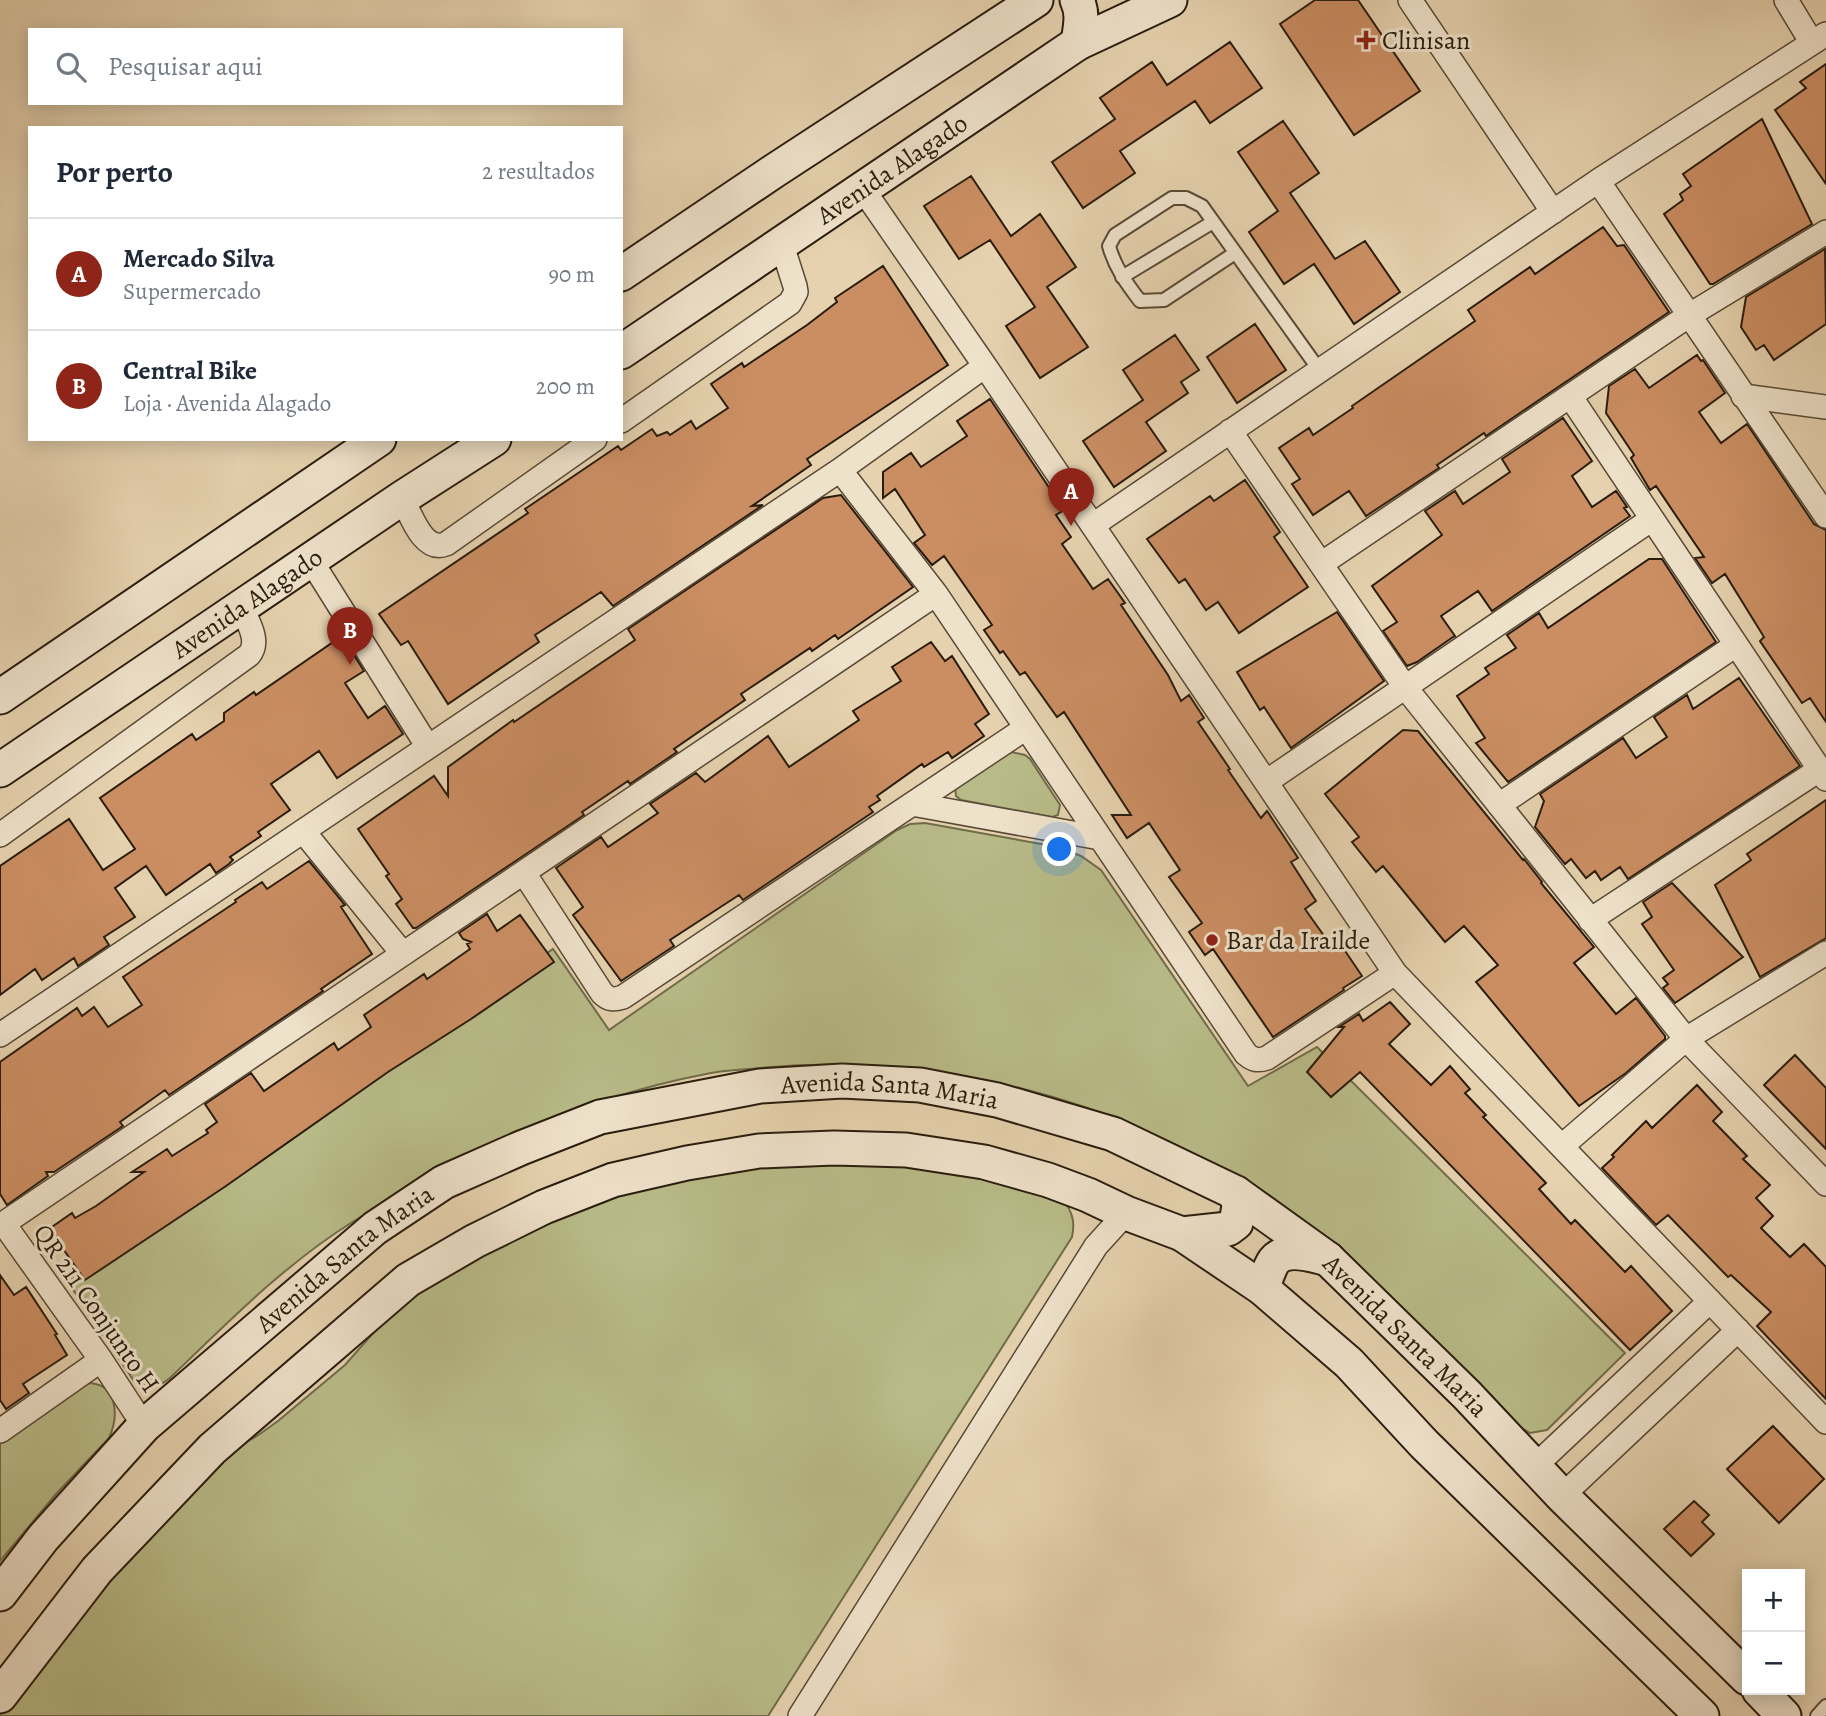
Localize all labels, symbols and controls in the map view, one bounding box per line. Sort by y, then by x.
place label: Clinisan [1382,23,1470,58]
search box [28,28,623,105]
marker: Clinisan [1356,30,1376,50]
icon: search [52,48,90,86]
text: Pesquisar aqui [108,49,263,84]
street label: Avenida Alagado [809,106,975,233]
text: Por perto [56,152,173,192]
text: 2 resultados [482,156,595,187]
text: Mercado Silva [123,241,275,276]
text: A [72,259,86,290]
text: 90 m [549,259,595,290]
text: Supermercado [123,276,261,307]
text: Central Bike [123,353,257,388]
text: B [72,371,86,402]
text: 200 m [536,371,595,402]
text: Loja · Avenida Alagado [123,388,331,419]
pin: A [1048,468,1094,526]
street label: Avenida Alagado [164,540,330,668]
pin: B [327,607,373,665]
your location [1042,832,1076,866]
place label: Bar da Irailde [1226,923,1370,958]
marker: Bar da Irailde [1204,932,1220,948]
street label: Avenida Santa Maria [779,1064,1002,1118]
street label: Avenida Santa Maria [248,1177,441,1341]
street label: QR 211 Conjunto H [25,1217,168,1400]
street label: Avenida Santa Maria [1314,1246,1496,1425]
map controls [1742,1569,1805,1695]
button: + [1742,1569,1805,1632]
button: − [1742,1632,1805,1695]

